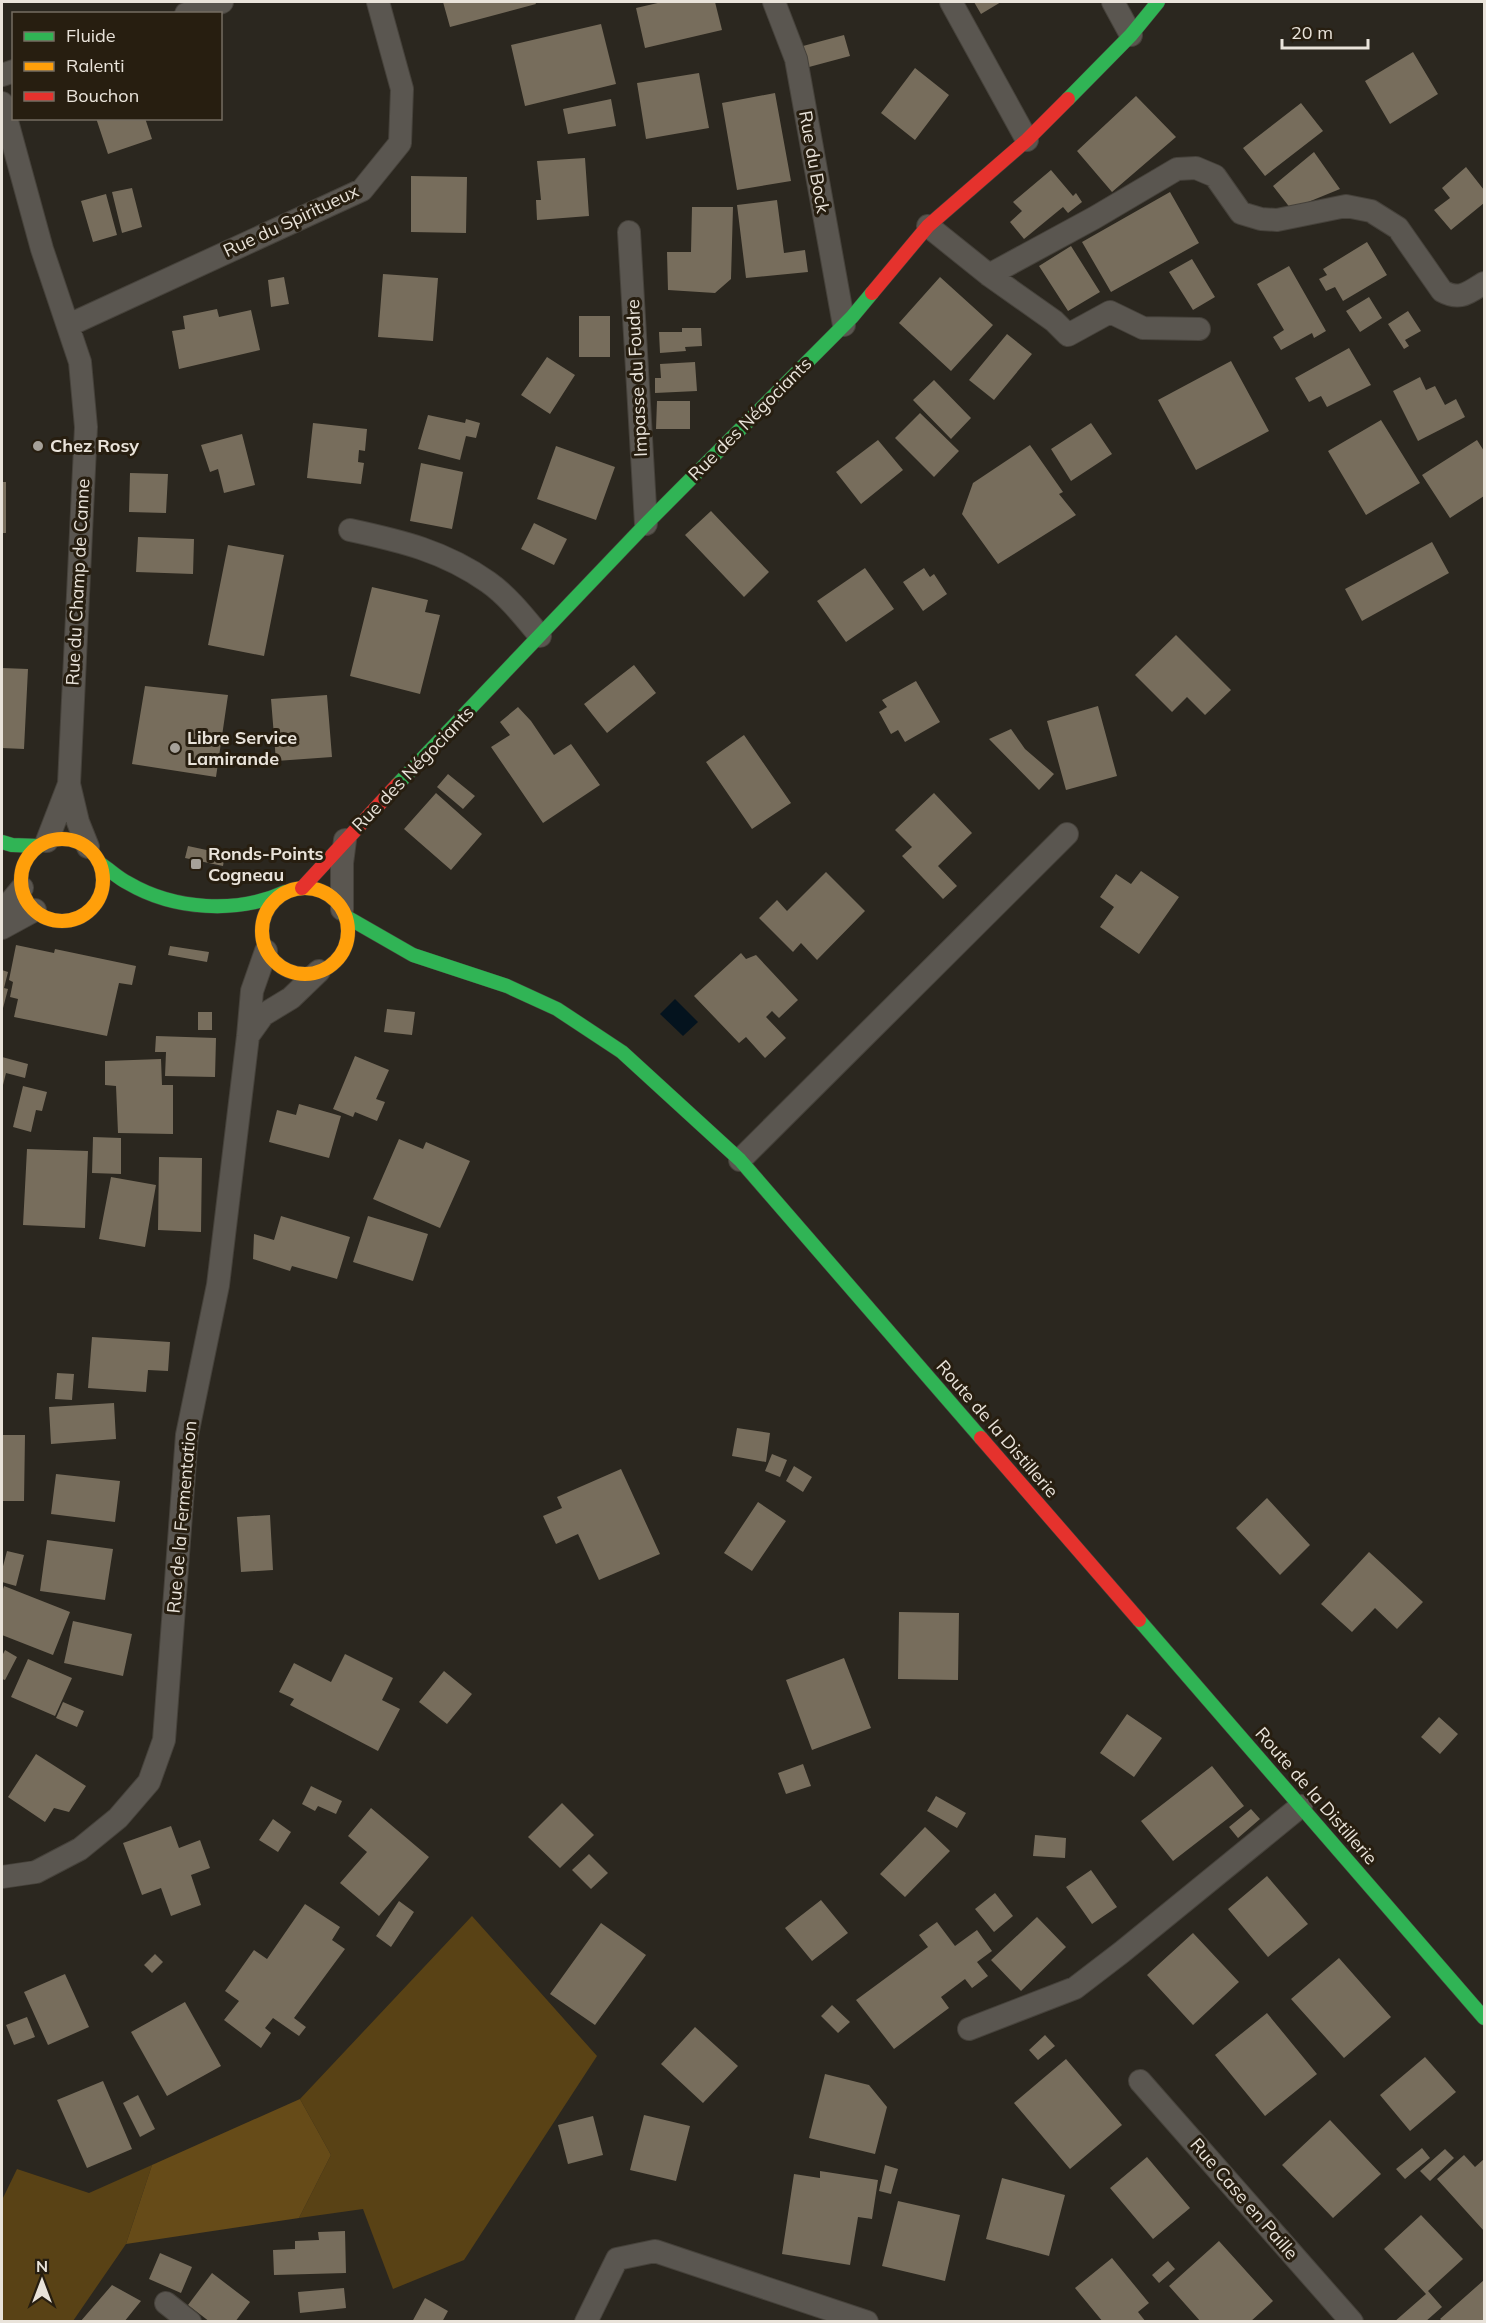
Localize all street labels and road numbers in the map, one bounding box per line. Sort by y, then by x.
street label: Rue du Bock [794,109,835,216]
street label: Rue du Spiritueux [219,179,363,262]
street label: Impasse du Foudre [621,299,652,457]
street label: Rue des Négociants [683,352,816,485]
street label: Rue du Champ de Canne [61,478,94,686]
street label: Rue des Négociants [347,701,479,836]
street label: Route de la Distillerie [931,1355,1063,1502]
street label: Rue de la Fermentation [162,1420,201,1614]
street label: Route de la Distillerie [1250,1722,1382,1869]
street label: Rue Case en Paille [1185,2133,1303,2264]

